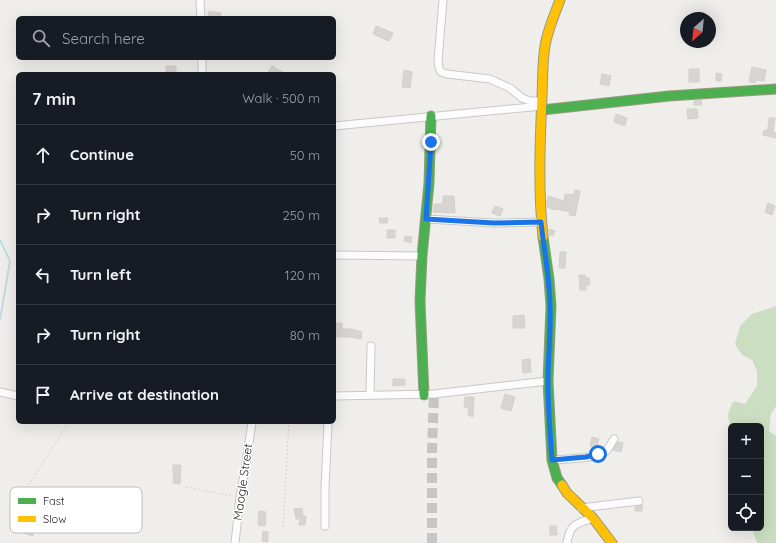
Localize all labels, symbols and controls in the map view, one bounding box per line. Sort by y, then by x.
north arrow [680,12,716,48]
search box [16,16,336,60]
icon: search [30,27,52,49]
text: Search here [62,29,145,48]
text: 7 min [32,88,76,109]
text: Walk · 500 m [242,90,320,106]
route end [422,133,440,151]
icon: ahead [32,144,54,166]
text: Continue [70,145,134,164]
text: 50 m [290,147,320,163]
icon: right [32,204,54,226]
text: Turn right [70,205,141,224]
text: 250 m [283,207,320,223]
icon: left [32,264,54,286]
text: Turn left [70,265,132,284]
text: 120 m [285,267,320,283]
icon: right [32,324,54,346]
text: Turn right [70,325,141,344]
text: 80 m [290,327,320,343]
icon: arrive [32,384,54,406]
text: Arrive at destination [70,385,219,404]
map controls [728,423,764,531]
button: + [728,423,764,459]
street label: Maogle Street [230,443,255,521]
route start [589,445,607,463]
button: − [728,459,764,495]
legend [10,487,142,533]
text: Fast [43,494,65,508]
button: locate [728,495,764,531]
text: Slow [43,512,67,526]

